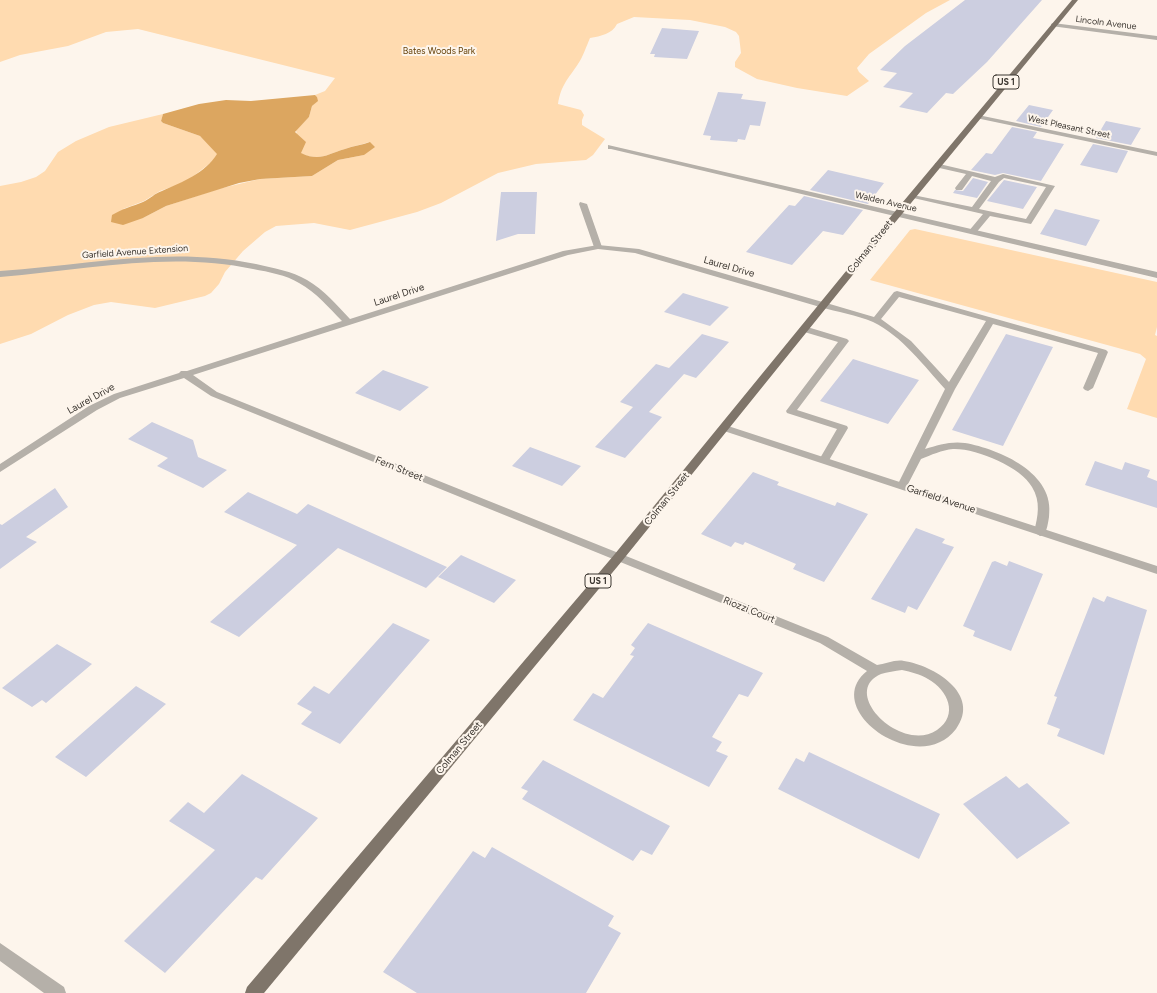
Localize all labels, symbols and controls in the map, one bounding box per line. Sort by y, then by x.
street label: Lincoln Avenue [1075,14,1137,32]
park label: Bates Woods Park [403,46,475,56]
road number: US 1 [993,75,1019,89]
street label: West Pleasant Street [1027,113,1111,141]
street label: Walden Avenue [854,190,918,214]
street label: Colman Street [845,218,895,276]
street label: Garfield Avenue Extension [82,243,188,261]
street label: Laurel Drive [702,254,756,280]
street label: Laurel Drive [372,281,426,309]
street label: Laurel Drive [65,381,117,417]
street label: Fern Street [373,454,425,484]
street label: Colman Street [642,470,692,528]
street label: Garfield Avenue [905,482,977,516]
road number: US 1 [585,574,611,588]
street label: Riozzi Court [721,594,777,626]
street label: Colman Street [434,719,484,777]

